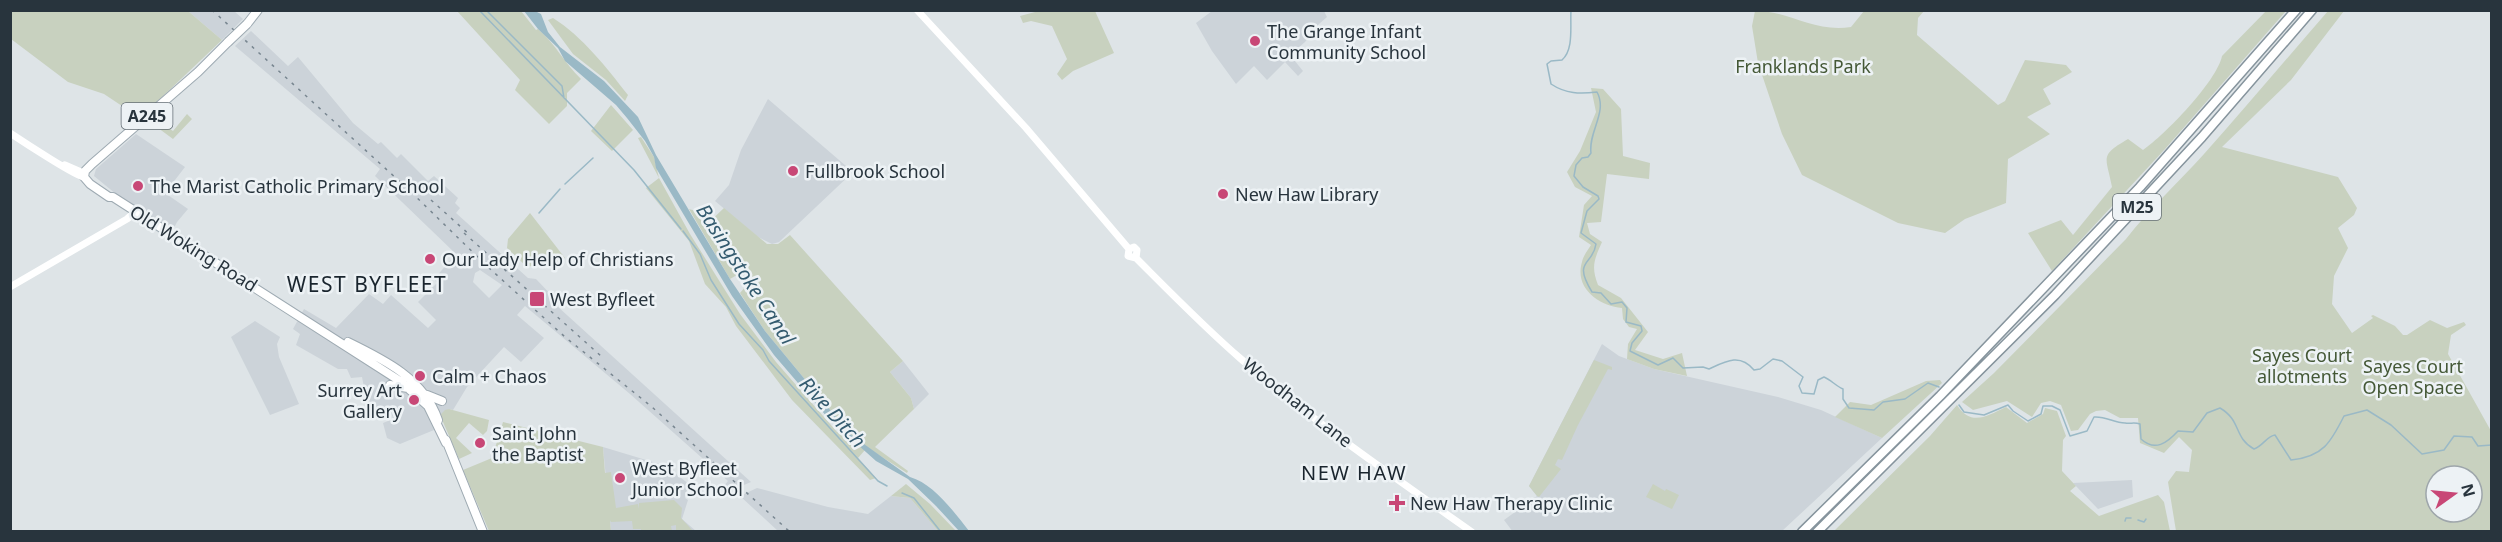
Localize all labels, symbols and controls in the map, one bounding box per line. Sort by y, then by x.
place label: The Grange Infant Community School [1267,19,1426,64]
marker: The Grange Infant Community School [1248,34,1262,48]
park label: Franklands Park [1735,54,1871,78]
road number: A245 [122,103,172,129]
place label: Fullbrook School [805,159,945,183]
marker: Fullbrook School [786,164,800,178]
place label: The Marist Catholic Primary School [150,174,444,198]
marker: The Marist Catholic Primary School [131,179,145,193]
place label: New Haw Library [1235,182,1379,206]
marker: New Haw Library [1216,187,1230,201]
road number: M25 [2113,194,2161,220]
water label: Basingstoke Canal [690,198,802,350]
street label: Old Woking Road [126,199,262,297]
place label: Our Lady Help of Christians [442,247,674,271]
marker: Our Lady Help of Christians [423,252,437,266]
district label: WEST BYFLEET [287,270,447,298]
place label: West Byfleet [550,287,655,311]
marker: West Byfleet [528,290,546,308]
park label: Sayes Court allotments [2252,343,2352,388]
street label: Woodham Lane [1238,352,1358,452]
park label: Sayes Court Open Space [2363,354,2463,399]
place label: Calm + Chaos [432,364,547,388]
marker: Calm + Chaos [413,369,427,383]
water label: Rive Ditch [794,371,872,453]
place label: Surrey Art Gallery [317,378,403,423]
marker: Surrey Art Gallery [407,393,421,407]
place label: Saint John the Baptist [492,421,584,466]
marker: Saint John the Baptist [473,436,487,450]
place label: West Byfleet Junior School [630,456,743,501]
district label: NEW HAW [1301,459,1407,486]
north arrow [2424,464,2484,524]
marker: West Byfleet Junior School [613,471,627,485]
text: N [2456,481,2481,499]
place label: New Haw Therapy Clinic [1410,491,1613,515]
marker: New Haw Therapy Clinic [1388,494,1406,512]

